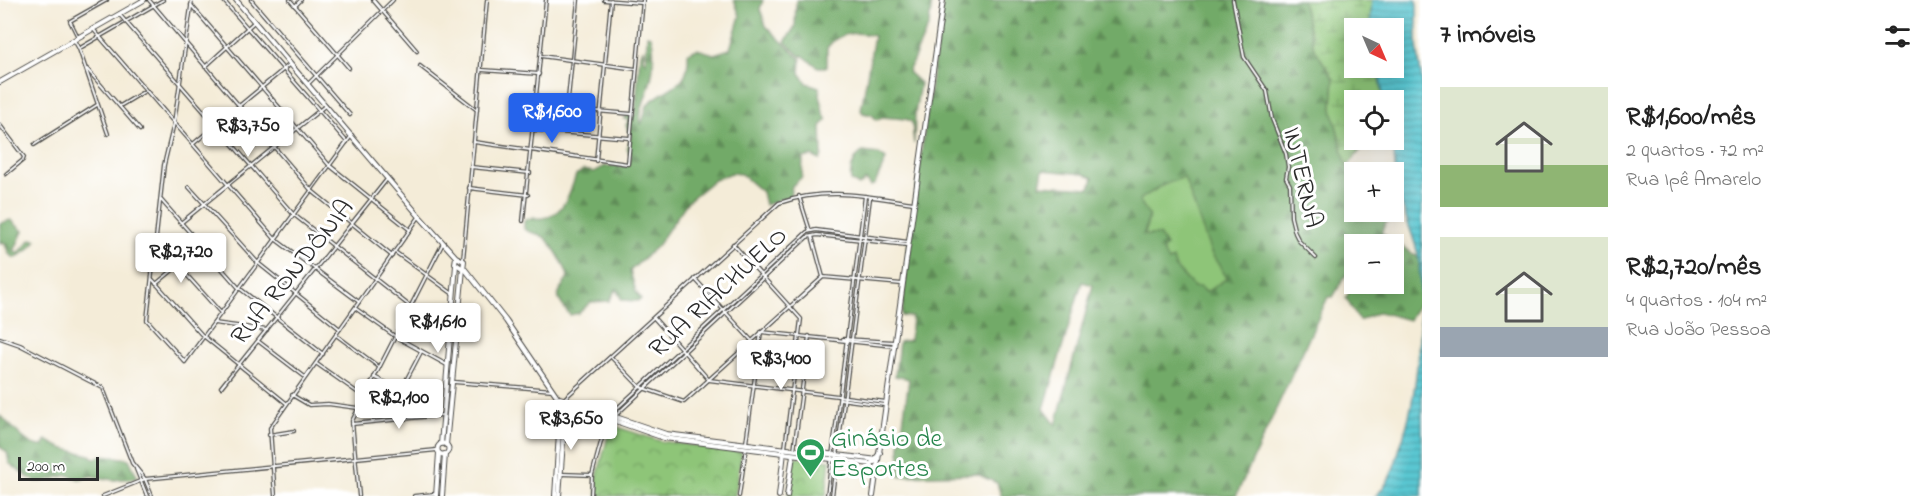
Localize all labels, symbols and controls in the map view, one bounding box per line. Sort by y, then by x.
text: 7 imóveis [1440,17,1536,55]
north arrow [1344,18,1404,78]
map controls [1344,18,1404,294]
icon: filters [1881,20,1914,53]
button: locate [1344,90,1404,150]
pin: R$1,600 [497,93,607,144]
text: R$1,600 [522,98,582,127]
text: R$1,600/mês [1626,99,1756,137]
pin: R$3,750 [193,107,303,158]
icon: home [1488,111,1560,183]
text: R$3,750 [216,112,280,141]
street label: INTERNA [1271,124,1331,232]
text: 2 quartos · 72 m² [1626,137,1764,166]
button: + [1344,162,1404,222]
text: Rua Ipê Amarelo [1626,166,1761,195]
street label: RUA RONDÔNIA [222,192,364,354]
street label: RUA RIACHUELO [641,219,797,368]
pin: R$2,720 [126,233,236,284]
button: − [1344,234,1404,294]
text: R$2,720 [149,238,213,267]
text: R$2,720/mês [1626,249,1762,287]
icon: home [1488,261,1560,333]
text: 4 quartos · 104 m² [1626,287,1767,316]
pin: R$1,610 [383,303,493,354]
text: R$1,610 [410,308,466,337]
text: Rua João Pessoa [1626,316,1771,345]
pin: R$3,400 [726,340,836,391]
text: R$3,400 [751,345,811,374]
pin: R$2,100 [344,379,454,430]
text: R$2,100 [369,384,429,413]
pin: R$3,650 [516,400,626,451]
text: R$3,650 [539,405,603,434]
place label: Ginásio de Esportes [831,421,943,489]
sports icon: Ginásio de Esportes [794,436,826,478]
scale bar [18,454,99,482]
text: 200 m [27,455,65,479]

